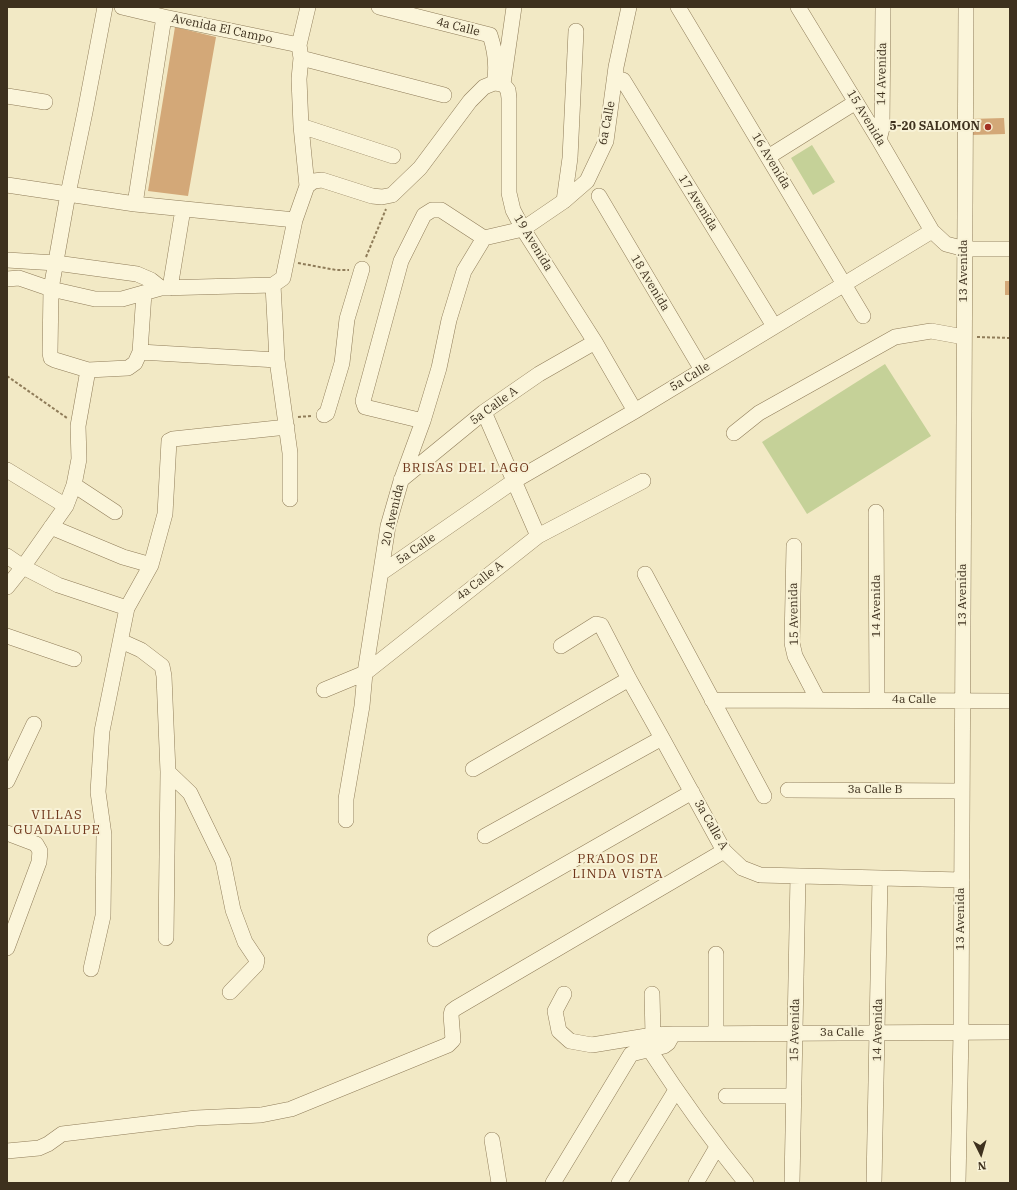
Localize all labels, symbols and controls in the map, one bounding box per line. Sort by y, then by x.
street label: Avenida El Campo [170,11,274,47]
street label: 4a Calle [435,15,481,39]
street label: 14 Avenida [874,42,890,106]
street label: 15 Avenida [844,87,888,149]
street label: 6a Calle [596,100,618,146]
place label: 5-20 SALOMON [890,120,980,134]
marker: 5-20 SALOMON [983,122,993,132]
street label: 16 Avenida [749,130,793,192]
street label: 17 Avenida [675,172,721,234]
street label: 19 Avenida [511,212,555,274]
street label: 13 Avenida [957,239,971,303]
street label: 18 Avenida [628,252,672,314]
street label: 5a Calle [667,359,713,395]
street label: 5a Calle A [467,384,521,428]
district label: BRISAS DEL LAGO [402,460,530,476]
street label: 20 Avenida [379,483,407,547]
street label: 5a Calle [394,530,438,568]
street label: 4a Calle A [454,558,506,604]
street label: 13 Avenida [956,563,970,627]
street label: 14 Avenida [870,574,884,638]
street label: 15 Avenida [786,582,802,646]
street label: 4a Calle [892,693,936,707]
street label: 3a Calle B [847,783,903,797]
street label: 3a Calle A [691,797,731,853]
district label: VILLAS GUADALUPE [13,807,101,838]
district label: PRADOS DE LINDA VISTA [572,851,664,882]
street label: 13 Avenida [954,887,968,951]
street label: 15 Avenida [787,998,803,1062]
street label: 14 Avenida [870,998,886,1062]
street label: 3a Calle [820,1026,864,1040]
north arrow [961,1134,1001,1174]
text: N [977,1159,987,1173]

